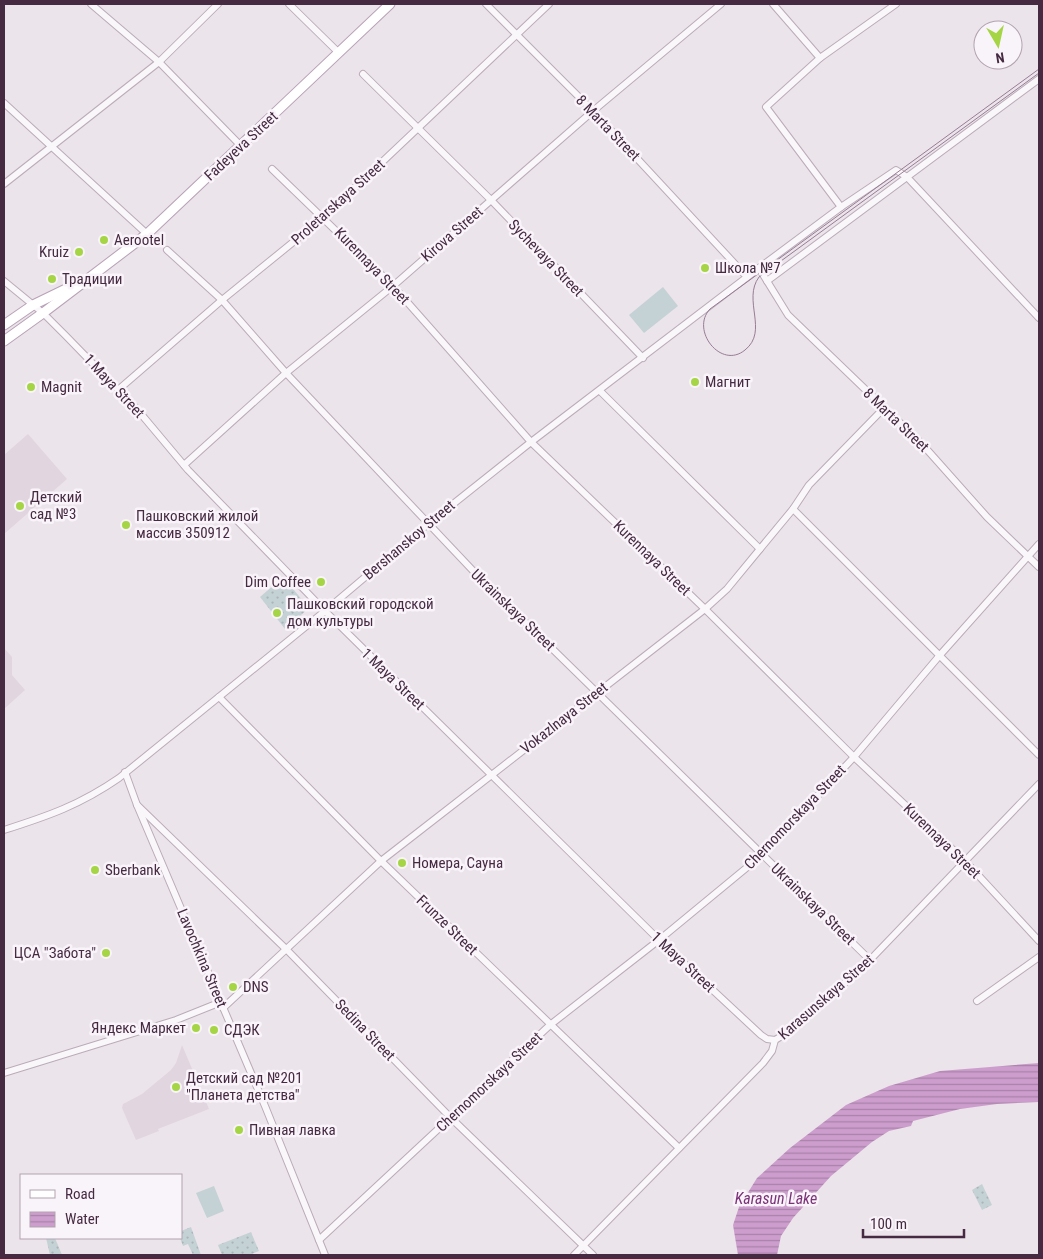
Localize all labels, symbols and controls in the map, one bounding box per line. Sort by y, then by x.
north arrow [973,20,1023,70]
text: N [995,49,1006,66]
street label: 8 Marta Street [572,91,644,165]
street label: Fadeyeva Street [201,107,281,185]
street label: Proletarskaya Street [288,155,388,249]
street label: Kirova Street [418,202,486,266]
street label: Sychevaya Street [505,216,587,300]
street label: Kurennaya Street [331,224,413,308]
place label: Aerootel [114,231,164,249]
marker: Aerootel [98,234,110,246]
place label: Kruiz [39,243,69,261]
marker: Kruiz [73,246,85,258]
place label: Школа №7 [715,259,781,277]
marker: Школа №7 [699,262,711,274]
place label: Традиции [62,270,122,288]
marker: Традиции [46,273,58,285]
street label: 1 Maya Street [80,350,148,422]
place label: Магнит [705,373,751,391]
marker: Магнит [689,376,701,388]
place label: Magnit [41,378,82,396]
marker: Magnit [25,381,37,393]
street label: 8 Marta Street [859,384,933,456]
place label: Детский сад №3 [30,488,82,523]
street label: Bershanskoy Street [359,496,459,584]
marker: Детский сад №3 [14,500,26,512]
place label: Пашковский жилой массив 350912 [136,507,258,542]
street label: Kurennaya Street [610,517,694,599]
marker: Пашковский жилой массив 350912 [120,519,132,531]
street label: Ukrainskaya Street [467,565,559,655]
place label: Dim Coffee [245,573,311,591]
marker: Dim Coffee [315,576,327,588]
place label: Пашковский городской дом культуры [287,595,434,630]
marker: Пашковский городской дом культуры [271,607,283,619]
street label: 1 Maya Street [358,644,428,714]
street label: Vokazlnaya Street [517,678,611,758]
street label: Chernomorskaya Street [741,761,849,873]
street label: Kurennaya Street [900,800,984,882]
place label: Номера, Сауна [412,854,503,872]
marker: Номера, Сауна [396,857,408,869]
street label: Ukrainskaya Street [767,859,859,949]
place label: Sberbank [105,861,161,879]
marker: Sberbank [89,864,101,876]
street label: Frunze Street [413,891,481,959]
street label: Lavochkina Street [173,906,231,1010]
street label: 1 Maya Street [647,928,719,996]
place label: ЦСА "Забота" [14,944,96,962]
marker: ЦСА "Забота" [100,947,112,959]
street label: Karasunskaya Street [775,951,877,1043]
place label: DNS [243,978,269,996]
marker: DNS [227,981,239,993]
street label: Sedina Street [331,995,399,1065]
place label: Яндекс Маркет [91,1019,186,1037]
place label: СДЭК [224,1021,260,1039]
marker: Яндекс Маркет [190,1022,202,1034]
marker: СДЭК [208,1024,220,1036]
street label: Chernomorskaya Street [432,1028,546,1136]
place label: Детский сад №201 "Планета детства" [186,1069,303,1104]
marker: Детский сад №201 "Планета детства" [170,1081,182,1093]
place label: Пивная лавка [249,1121,336,1139]
marker: Пивная лавка [233,1124,245,1136]
legend [20,1174,182,1239]
text: Road [65,1185,95,1203]
water label: Karasun Lake [735,1189,817,1208]
scale bar [863,1206,964,1238]
text: Water [65,1210,100,1228]
text: 100 m [870,1215,907,1233]

